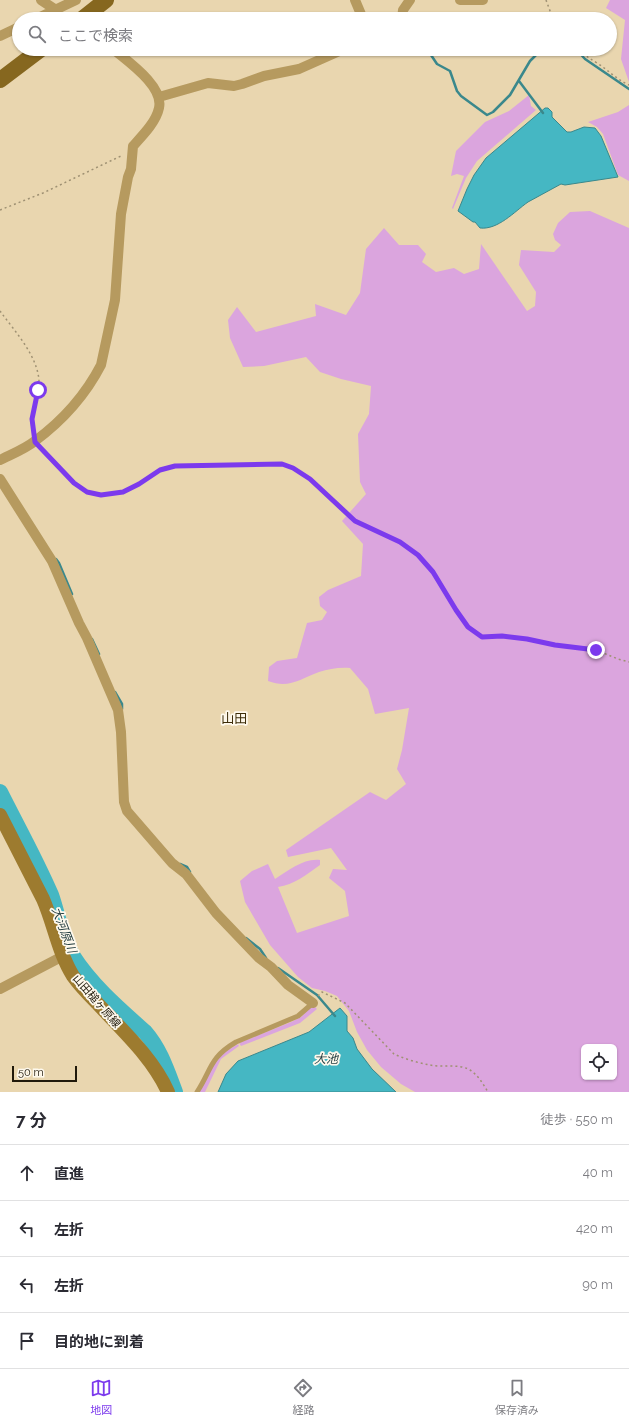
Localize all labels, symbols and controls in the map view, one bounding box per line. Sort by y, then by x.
search box [12,12,617,56]
icon: search [26,23,48,45]
text: ここで検索 [58,27,133,45]
route start [29,381,47,399]
route end [587,641,605,659]
district label: 山田 [221,711,247,726]
water label: 大河原川 [49,905,80,957]
street label: 山田槌ヶ原線 [70,972,123,1030]
map controls [581,1044,617,1080]
button: locate [581,1044,617,1080]
water label: 大池 [314,1052,339,1066]
scale bar [12,1064,77,1083]
text: 50 m [18,1066,44,1079]
text: 7 分 [16,1110,47,1130]
text: 徒歩 · 550 m [541,1112,613,1127]
icon: ahead [16,1162,38,1184]
text: 直進 [54,1165,84,1183]
text: 40 m [583,1165,613,1180]
icon: left [16,1218,38,1240]
text: 左折 [54,1221,84,1239]
text: 420 m [576,1221,613,1236]
icon: left [16,1274,38,1296]
text: 左折 [54,1277,84,1295]
text: 90 m [582,1277,613,1292]
icon: arrive [16,1330,38,1352]
text: 目的地に到着 [54,1333,144,1351]
tab: 地図 [90,1377,112,1417]
tab: 経路 [292,1377,314,1417]
tab: 保存済み [495,1377,539,1417]

